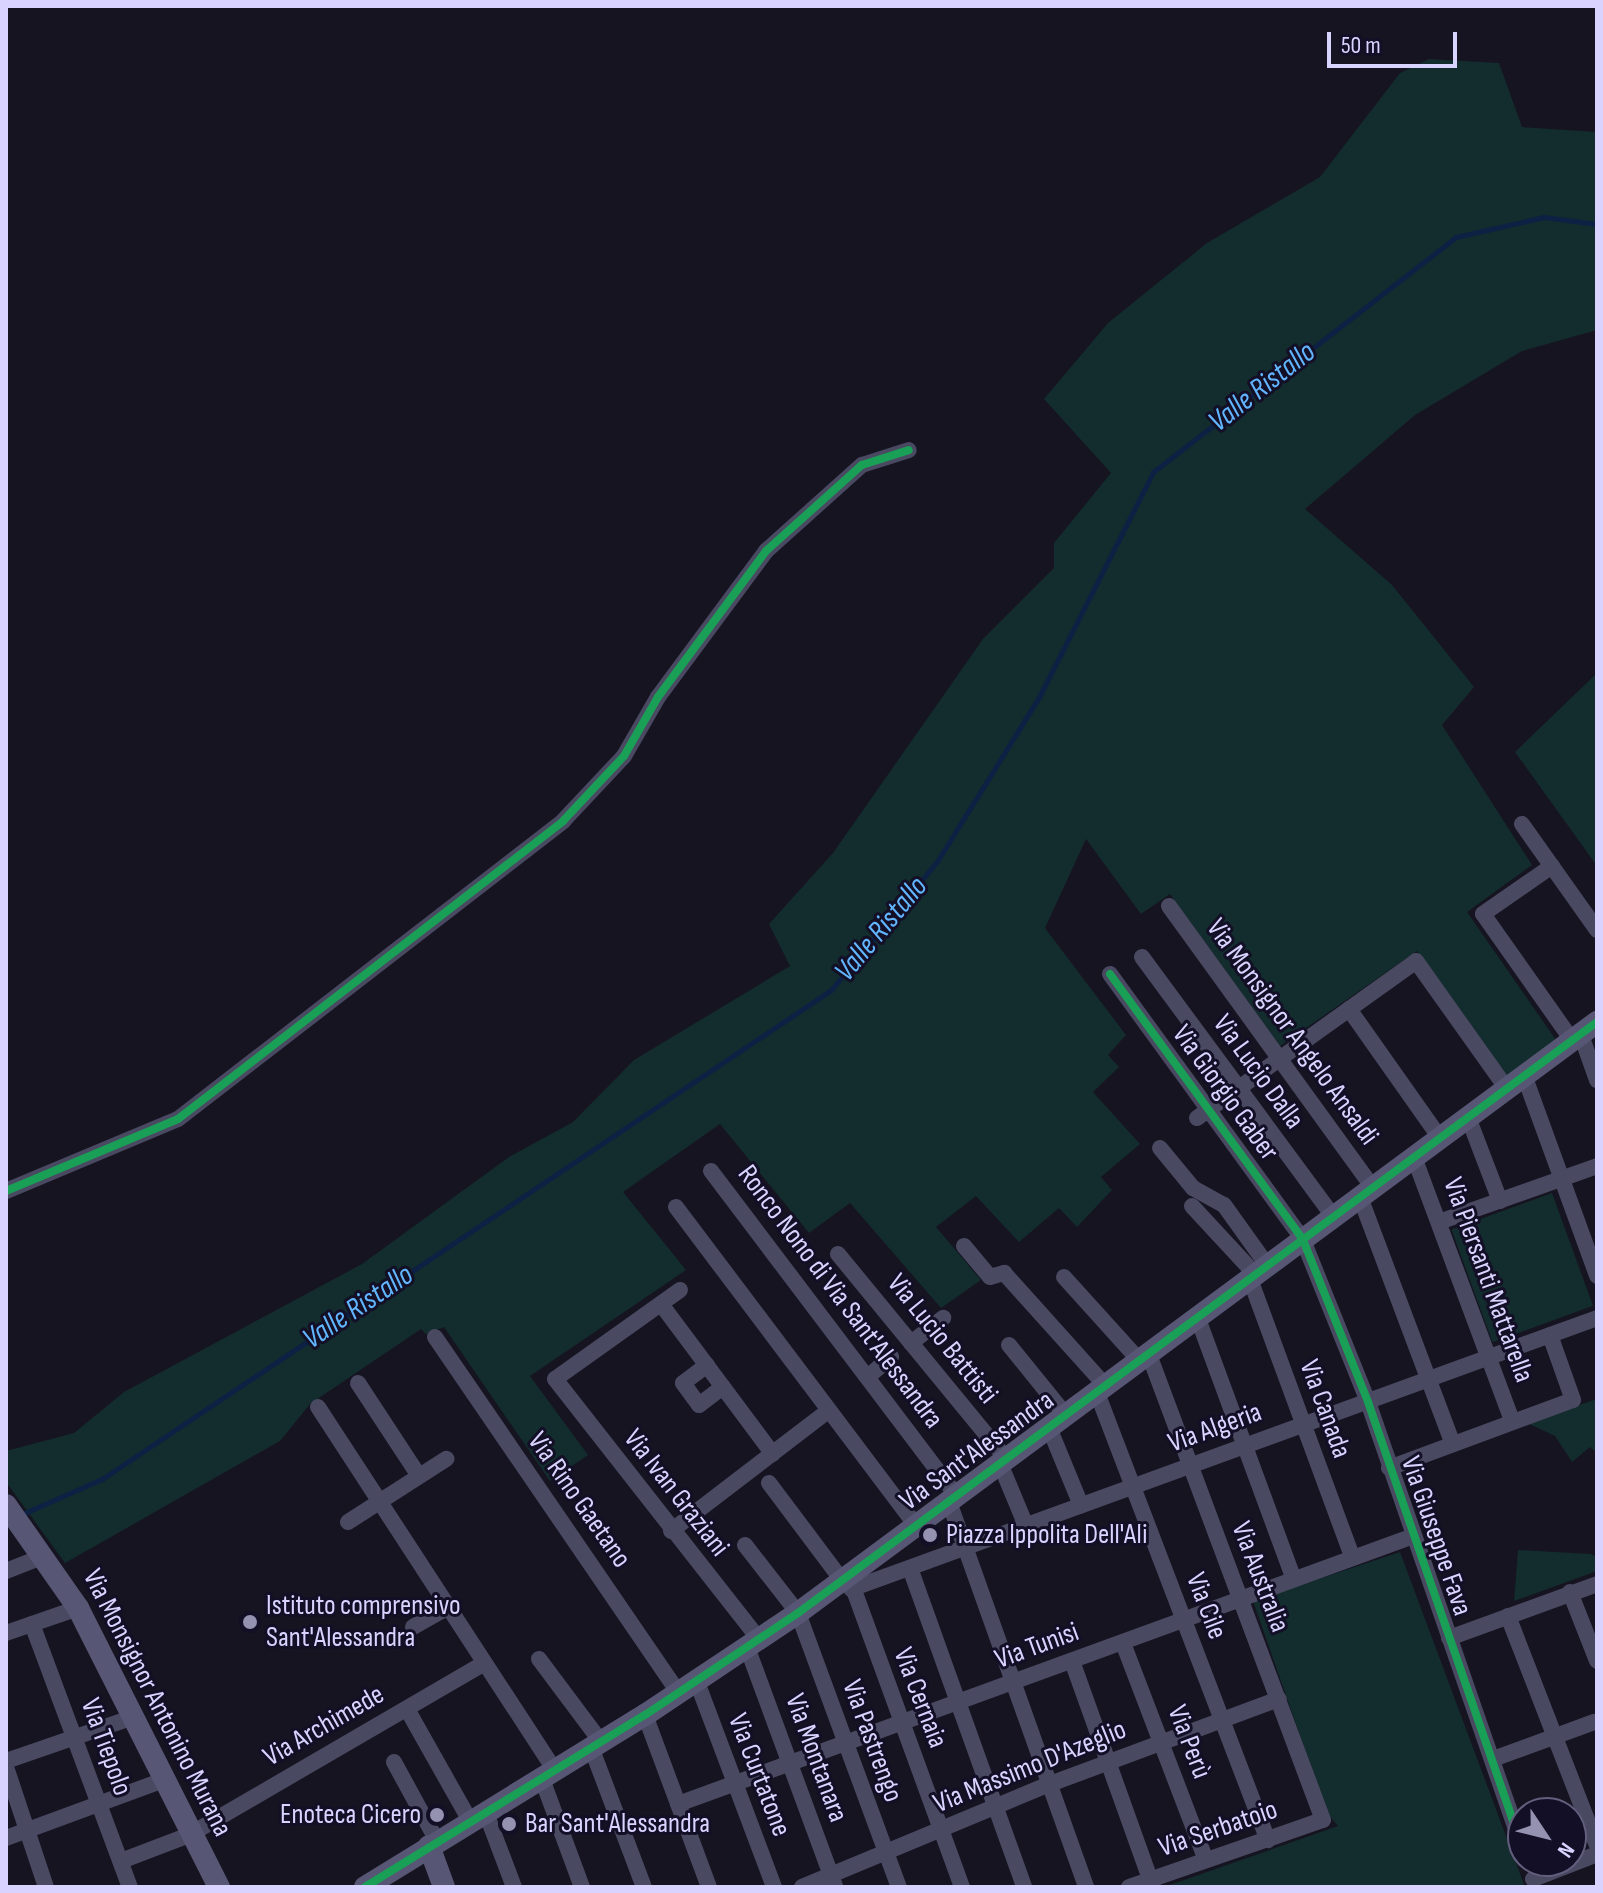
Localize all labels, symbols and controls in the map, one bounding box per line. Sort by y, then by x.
scale bar [1331,16,1461,66]
text: 50 m [1341,31,1381,60]
water label: Valle Ristallo [1202,334,1322,440]
water label: Valle Ristallo [827,869,935,989]
street label: Via Monsignor Angelo Ansaldi [1199,912,1385,1152]
street label: Via Lucio Dalla [1205,1008,1311,1136]
street label: Via Giorgio Gaber [1165,1019,1285,1167]
street label: Ronco Nono di Via Sant'Alessandra [730,1159,950,1435]
street label: Via Piersanti Mattarella [1435,1173,1541,1387]
water label: Valle Ristallo [296,1257,420,1357]
street label: Via Lucio Battisti [880,1267,1004,1411]
street label: Via Canada [1292,1355,1358,1463]
street label: Via Sant'Alessandra [893,1384,1061,1518]
street label: Via Algeria [1164,1396,1266,1460]
street label: Via Ivan Graziani [616,1423,736,1563]
street label: Via Rino Gaetano [520,1426,638,1574]
street label: Via Giuseppe Fava [1393,1452,1479,1620]
street label: Via Australia [1224,1517,1296,1637]
place label: Piazza Ippolita Dell'Ali [946,1518,1147,1552]
marker: Piazza Ippolita Dell'Ali [921,1526,939,1544]
street label: Via Monsignor Antonino Murana [75,1564,239,1842]
street label: Via Cile [1178,1568,1234,1644]
place label: Istituto comprensivo Sant'Alessandra [266,1589,461,1655]
marker: Istituto comprensivo Sant'Alessandra [241,1613,259,1631]
street label: Via Tunisi [991,1615,1083,1677]
street label: Via Cernaia [886,1643,954,1753]
street label: Via Pastrengo [834,1675,910,1807]
street label: Via Archimede [258,1678,390,1774]
street label: Via Montanara [777,1689,855,1827]
street label: Via Tiepolo [73,1694,139,1800]
street label: Via Perù [1160,1701,1218,1783]
street label: Via Curtatone [720,1709,798,1841]
street label: Via Massimo D'Azeglio [929,1713,1131,1821]
street label: Via Serbatoio [1154,1793,1282,1865]
north arrow [1507,1797,1587,1877]
place label: Enoteca Cicero [280,1798,421,1832]
marker: Enoteca Cicero [428,1806,446,1824]
place label: Bar Sant'Alessandra [525,1807,710,1841]
marker: Bar Sant'Alessandra [500,1815,518,1833]
text: N [1551,1837,1580,1862]

